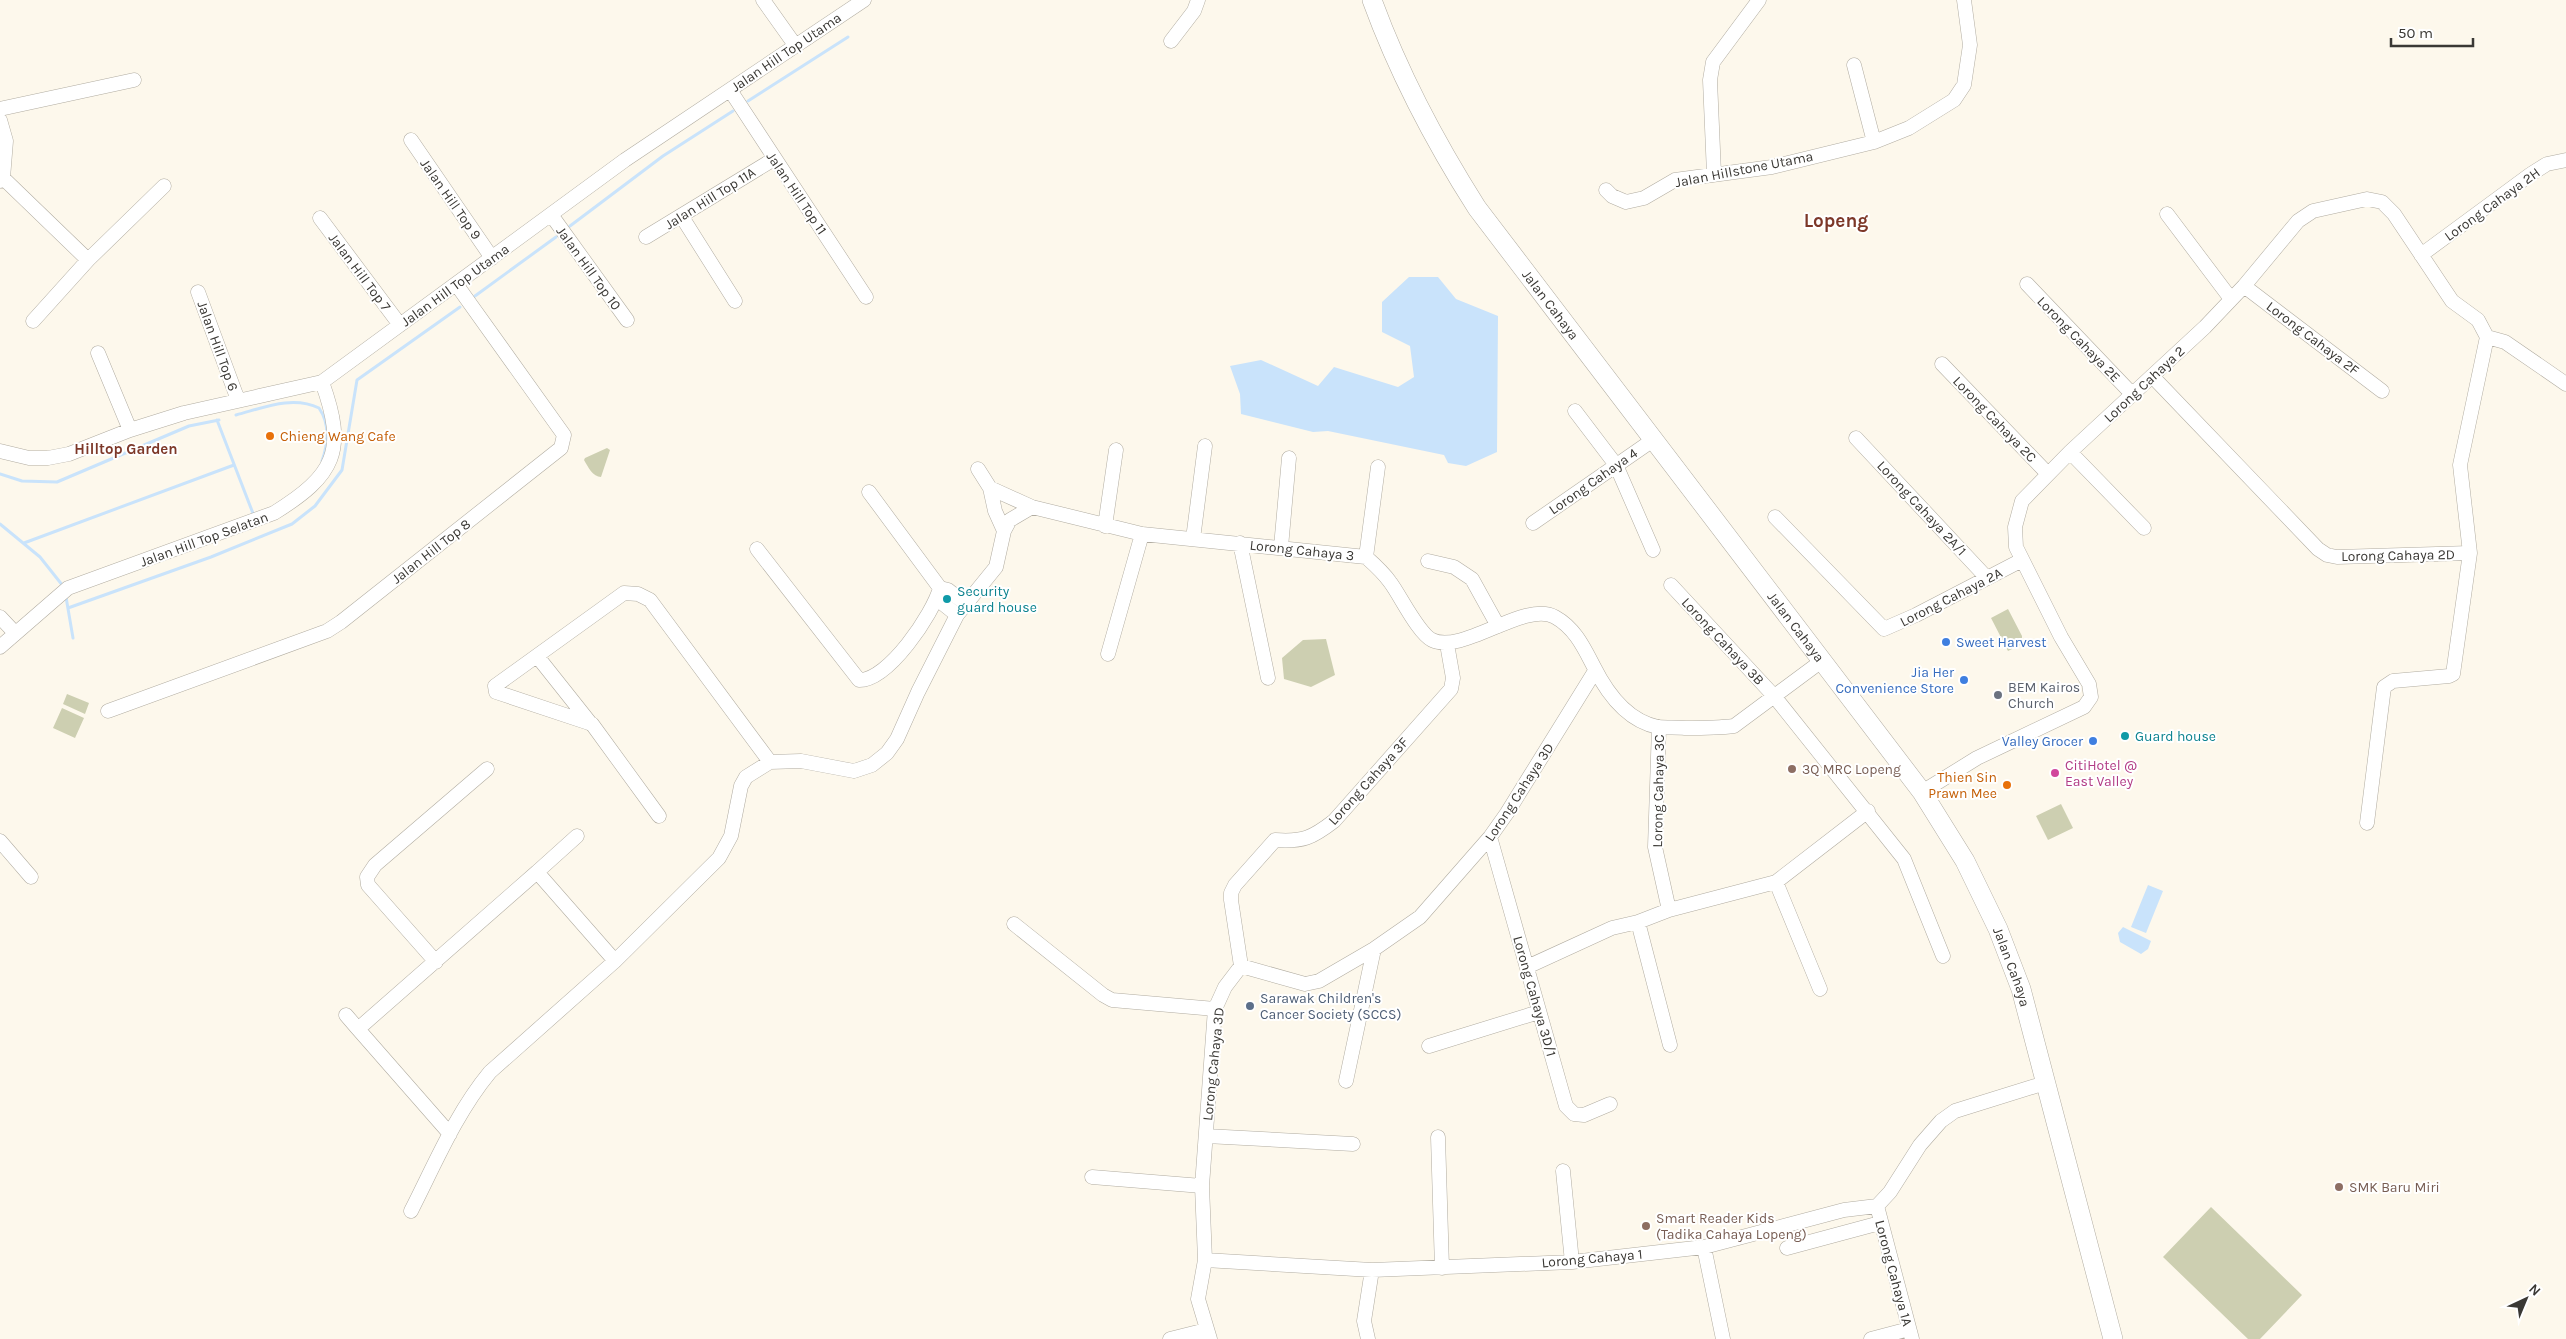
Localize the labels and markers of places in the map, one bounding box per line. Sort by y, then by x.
place label: Chieng Wang Cafe [280,428,396,445]
marker: Chieng Wang Cafe [264,430,276,442]
place label: Security guard house [957,583,1037,616]
marker: Security guard house [941,593,953,605]
place label: Sweet Harvest [1956,634,2047,651]
marker: Sweet Harvest [1940,636,1952,648]
place label: Jia Her Convenience Store [1835,664,1955,697]
marker: Jia Her Convenience Store [1958,674,1970,686]
place label: BEM Kairos Church [2008,679,2080,712]
marker: BEM Kairos Church [1992,689,2004,701]
place label: Guard house [2135,728,2216,745]
marker: Guard house [2119,730,2131,742]
place label: Valley Grocer [2002,733,2084,750]
marker: Valley Grocer [2087,735,2099,747]
place label: CitiHotel @ East Valley [2065,757,2137,790]
place label: 3Q MRC Lopeng [1802,761,1901,778]
marker: 3Q MRC Lopeng [1786,763,1798,775]
marker: CitiHotel @ East Valley [2049,767,2061,779]
place label: Thien Sin Prawn Mee [1928,769,1997,802]
marker: Thien Sin Prawn Mee [2001,779,2013,791]
place label: Sarawak Children's Cancer Society (SCCS) [1260,990,1401,1023]
marker: Sarawak Children's Cancer Society (SCCS) [1244,1000,1256,1012]
place label: SMK Baru Miri [2349,1179,2440,1196]
marker: SMK Baru Miri [2333,1181,2345,1193]
place label: Smart Reader Kids (Tadika Cahaya Lopeng) [1656,1210,1807,1243]
marker: Smart Reader Kids (Tadika Cahaya Lopeng) [1640,1220,1652,1232]

